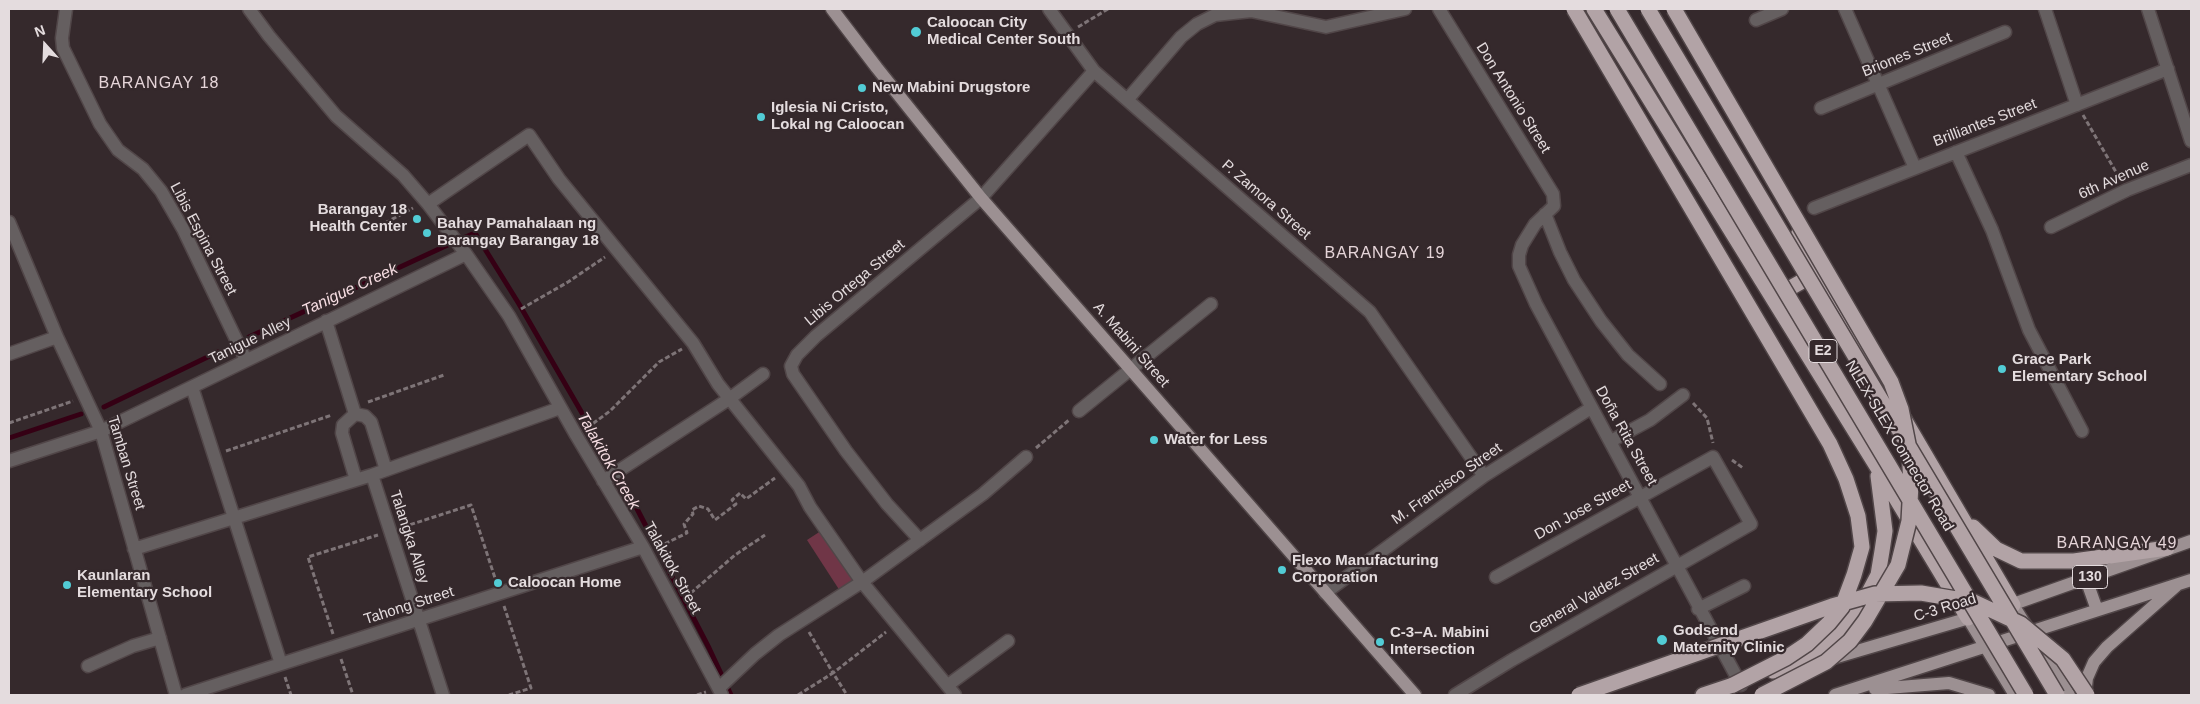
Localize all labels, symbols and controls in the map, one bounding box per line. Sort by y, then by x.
place label: Caloocan City Medical Center South [927,14,1080,49]
north arrow [20,20,70,70]
text: N [32,22,47,40]
marker: Caloocan City Medical Center South [909,25,923,39]
street label: Briones Street [1860,29,1954,81]
street label: Don Antonio Street [1472,39,1554,157]
district label: BARANGAY 18 [97,74,221,94]
place label: New Mabini Drugstore [872,79,1030,97]
marker: New Mabini Drugstore [856,82,868,94]
street label: Brilliantes Street [1931,95,2039,151]
place label: Iglesia Ni Cristo, Lokal ng Caloocan [771,99,904,134]
marker: Iglesia Ni Cristo, Lokal ng Caloocan [755,111,767,123]
street label: P. Zamora Street [1218,156,1314,244]
street label: 6th Avenue [2076,156,2152,204]
street label: Libis Espina Street [166,180,240,298]
place label: Barangay 18 Health Center [309,201,407,236]
marker: Barangay 18 Health Center [411,213,423,225]
place label: Bahay Pamahalaan ng Barangay Barangay 18 [437,215,599,250]
marker: Bahay Pamahalaan ng Barangay Barangay 18 [421,227,433,239]
street label: Libis Ortega Street [801,236,909,330]
district label: BARANGAY 19 [1323,244,1447,264]
water label: Tanigue Creek [299,259,401,321]
street label: A. Mabini Street [1089,299,1173,391]
street label: Tanigue Alley [206,313,294,369]
road number: E2 [1809,340,1837,362]
place label: Grace Park Elementary School [2012,351,2147,386]
street label: NLEX-SLEX Connector Road [1841,357,1957,535]
marker: Grace Park Elementary School [1996,363,2008,375]
street label: Doña Rita Street [1591,383,1661,489]
water label: Talakitok Creek [572,409,644,513]
street label: Tamban Street [103,414,149,512]
place label: Water for Less [1164,431,1268,449]
marker: Water for Less [1148,434,1160,446]
street label: M. Francisco Street [1389,439,1505,529]
street label: Don Jose Street [1532,476,1634,544]
street label: Talangka Alley [385,488,433,586]
street label: Talakitok Street [639,519,705,617]
district label: BARANGAY 49 [2055,534,2179,554]
street label: General Valdez Street [1526,550,1662,638]
place label: Flexo Manufacturing Corporation [1292,552,1439,587]
marker: Flexo Manufacturing Corporation [1276,564,1288,576]
road number: 130 [2072,566,2108,588]
place label: Kaunlaran Elementary School [77,567,212,602]
place label: Caloocan Home [508,574,621,592]
marker: Caloocan Home [492,577,504,589]
marker: Kaunlaran Elementary School [61,579,73,591]
street label: Tahong Street [362,583,456,629]
street label: C-3 Road [1912,590,1978,626]
place label: Godsend Maternity Clinic [1673,622,1785,657]
place label: C-3–A. Mabini Intersection [1390,624,1489,659]
marker: Godsend Maternity Clinic [1655,633,1669,647]
marker: C-3–A. Mabini Intersection [1374,636,1386,648]

